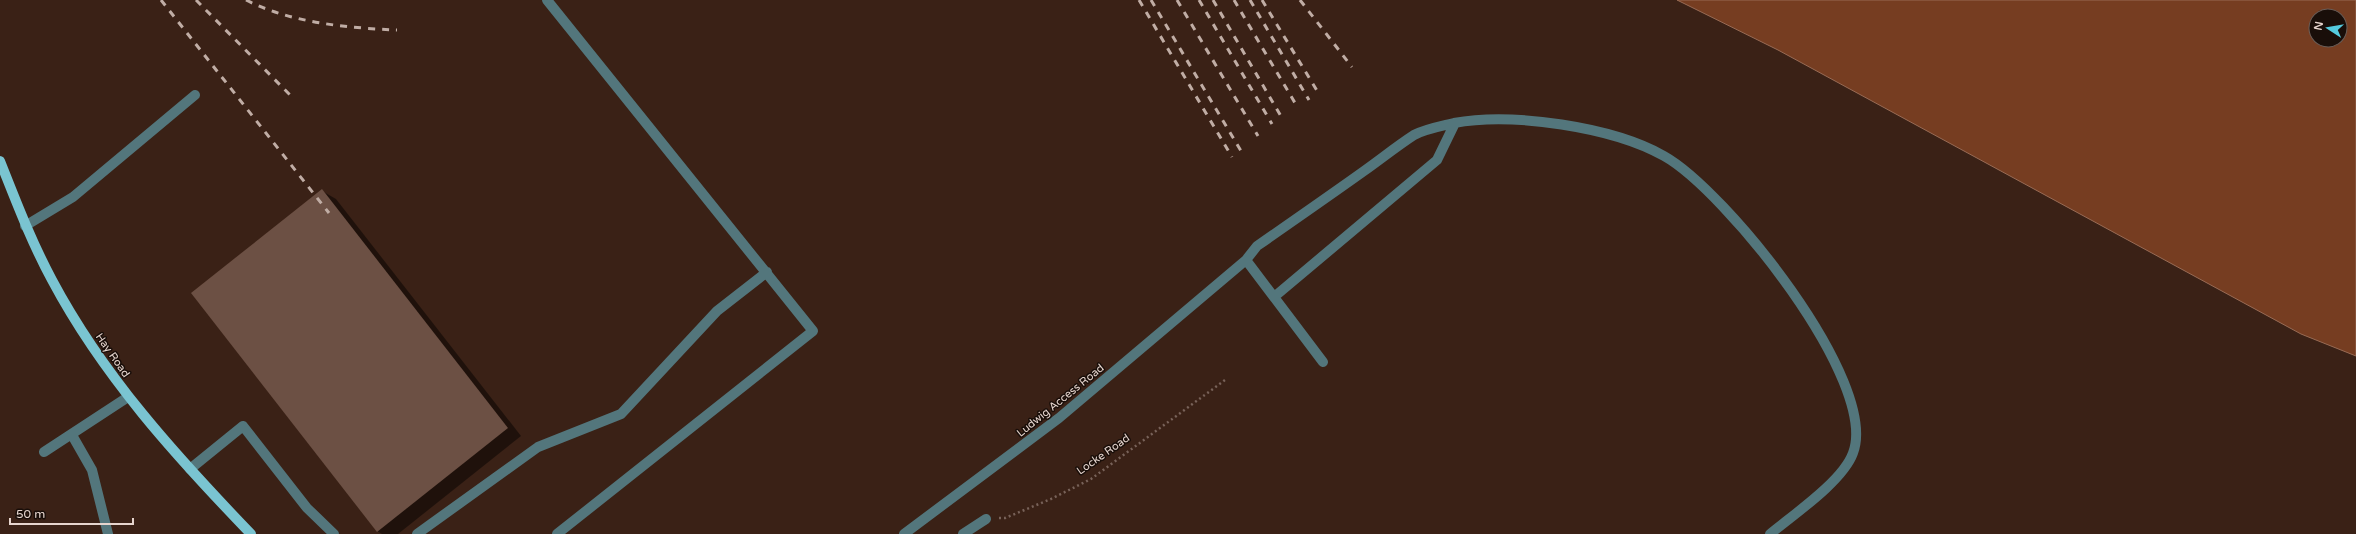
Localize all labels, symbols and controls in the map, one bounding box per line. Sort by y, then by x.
north arrow [2308,8,2348,48]
text: N [2311,20,2326,32]
street label: Hay Road [93,331,133,380]
street label: Ludwig Access Road [1014,361,1107,439]
street label: Locke Road [1074,431,1132,477]
scale bar [10,500,133,526]
text: 50 m [16,507,45,521]

